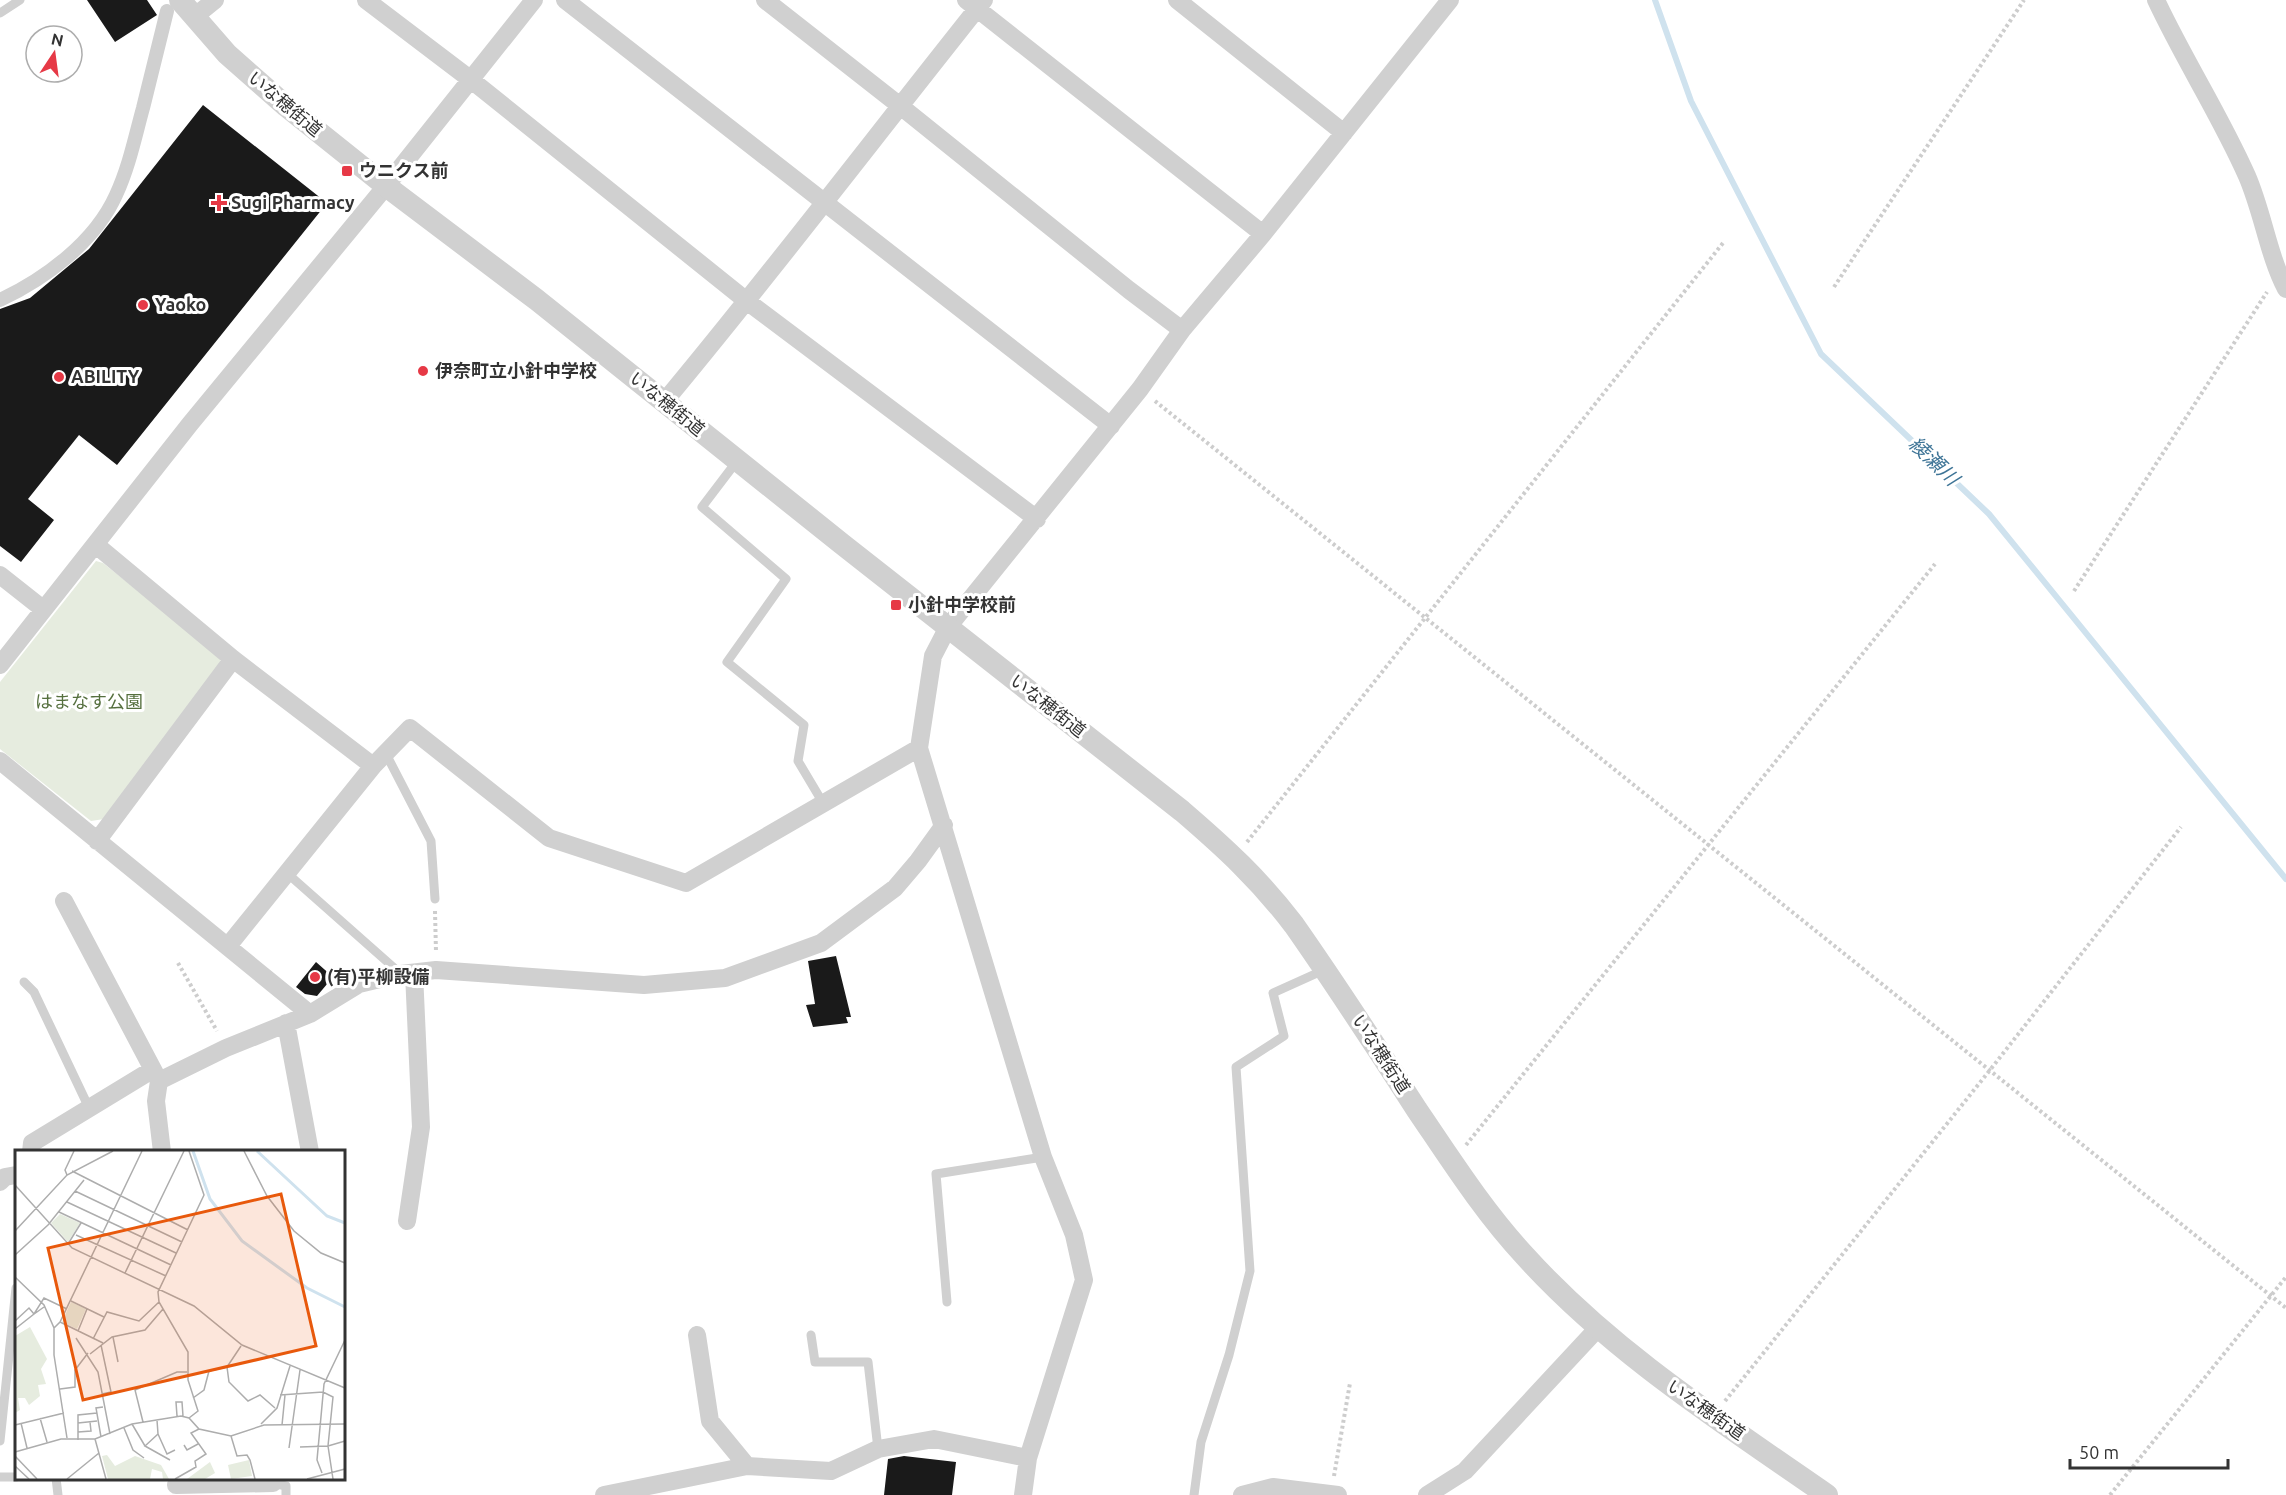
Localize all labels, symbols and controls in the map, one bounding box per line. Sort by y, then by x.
north arrow [24,24,84,84]
text: N [50,29,65,49]
street label: いな穂街道 [245,67,327,140]
place label: ウニクス前 [359,160,448,180]
marker: ウニクス前 [340,164,354,178]
place label: Sugi Pharmacy [231,192,355,212]
marker: Sugi Pharmacy [212,196,226,210]
place label: Yaoko [155,294,206,314]
marker: Yaoko [136,298,150,312]
place label: 伊奈町立小針中学校 [435,360,597,380]
marker: 伊奈町立小針中学校 [416,364,430,378]
place label: ABILITY [71,366,140,386]
street label: いな穂街道 [626,367,709,439]
marker: ABILITY [52,370,66,384]
water label: 綾瀬川 [1905,432,1965,491]
place label: 小針中学校前 [908,594,1016,614]
marker: 小針中学校前 [889,598,903,612]
street label: いな穂街道 [1007,670,1090,741]
park label: はまなす公園 [35,691,143,711]
place label: (有)平柳設備 [327,966,429,987]
marker: (有)平柳設備 [308,970,322,984]
street label: いな穂街道 [1349,1010,1415,1097]
inset map [15,1150,345,1480]
street label: いな穂街道 [1664,1375,1749,1443]
scale bar [2070,1432,2228,1470]
text: 50 m [2079,1442,2119,1462]

